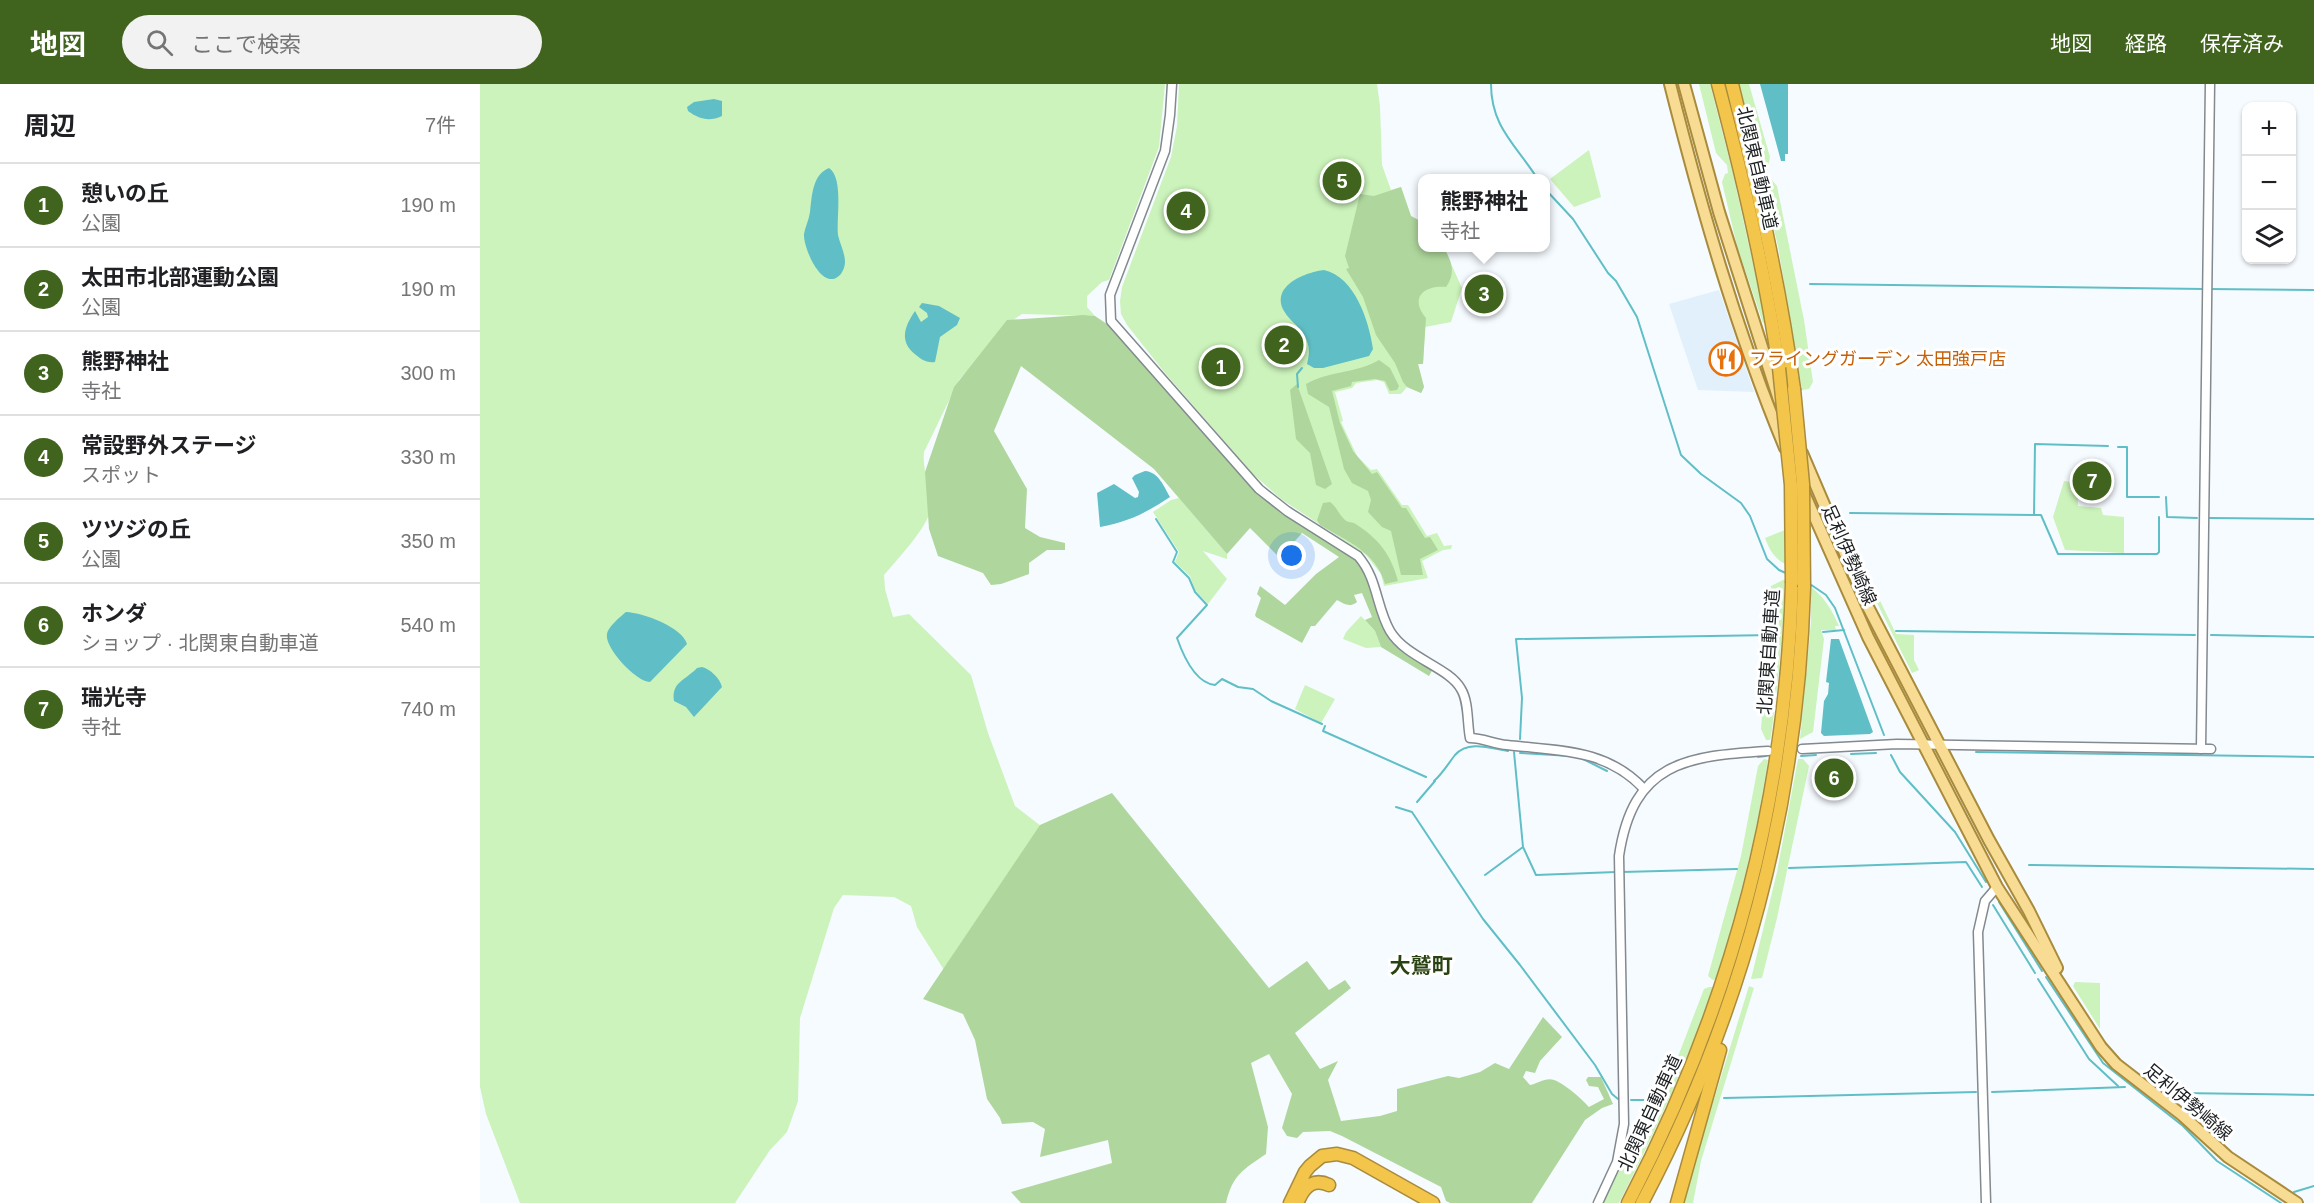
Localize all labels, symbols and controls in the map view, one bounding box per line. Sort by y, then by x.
search box [122,15,542,69]
icon: search [143,26,176,59]
text: 地図 [30,29,86,60]
text: ここで検索 [191,32,301,57]
text: 地図 [2050,32,2092,55]
text: 経路 [2125,32,2167,55]
text: 保存済み [2200,32,2284,55]
map controls [2242,102,2296,264]
button: + [2242,102,2296,156]
street label: 北関東自動車道 [1733,104,1781,232]
text: 周辺 [24,111,76,141]
text: 7件 [425,114,456,136]
button: − [2242,156,2296,210]
pin: 5 [1322,158,1362,204]
popup [1418,174,1550,252]
text: 憩いの丘 [81,181,169,206]
pin: 4 [1166,188,1206,234]
text: 熊野神社 [1440,189,1528,214]
text: 1 [38,194,49,216]
text: 190 m [400,194,456,216]
button: layers [2242,210,2296,264]
text: 公園 [81,212,121,234]
text: 寺社 [1440,220,1480,242]
text: 太田市北部運動公園 [81,265,279,290]
pin: 3 [1464,272,1504,316]
text: 2 [38,278,49,300]
text: 190 m [400,278,456,300]
text: 公園 [81,296,121,318]
pin: 2 [1264,322,1304,368]
restaurant icon: フライングガーデン 太田強戸店 [1708,341,1744,377]
pin: 1 [1202,344,1240,390]
text: 熊野神社 [81,349,169,374]
place label: フライングガーデン 太田強戸店 [1749,349,2006,369]
text: 3 [38,362,49,384]
text: 300 m [400,362,456,384]
text: 寺社 [81,380,121,402]
text: 常設野外ステージ [81,433,257,458]
text: 4 [38,446,49,468]
text: 330 m [400,446,456,468]
pin: 7 [2072,458,2112,504]
text: スポット [81,464,161,486]
street label: 足利伊勢崎線 [1818,502,1880,608]
text: ツツジの丘 [81,517,191,542]
text: 5 [38,530,49,552]
text: 350 m [400,530,456,552]
your location [1277,541,1306,570]
text: 公園 [81,548,121,570]
street label: 北関東自動車道 [1755,588,1783,716]
text: ホンダ [81,601,147,626]
text: 6 [38,614,49,636]
text: 540 m [400,614,456,636]
text: ショップ · 北関東自動車道 [81,632,319,654]
text: 瑞光寺 [81,685,147,710]
text: 7 [38,698,49,720]
text: 740 m [400,698,456,720]
text: 寺社 [81,716,121,738]
pin: 6 [1814,756,1854,800]
district label: 大鷲町 [1390,954,1453,977]
street label: 北関東自動車道 [1614,1052,1686,1174]
street label: 足利伊勢崎線 [2140,1060,2236,1144]

